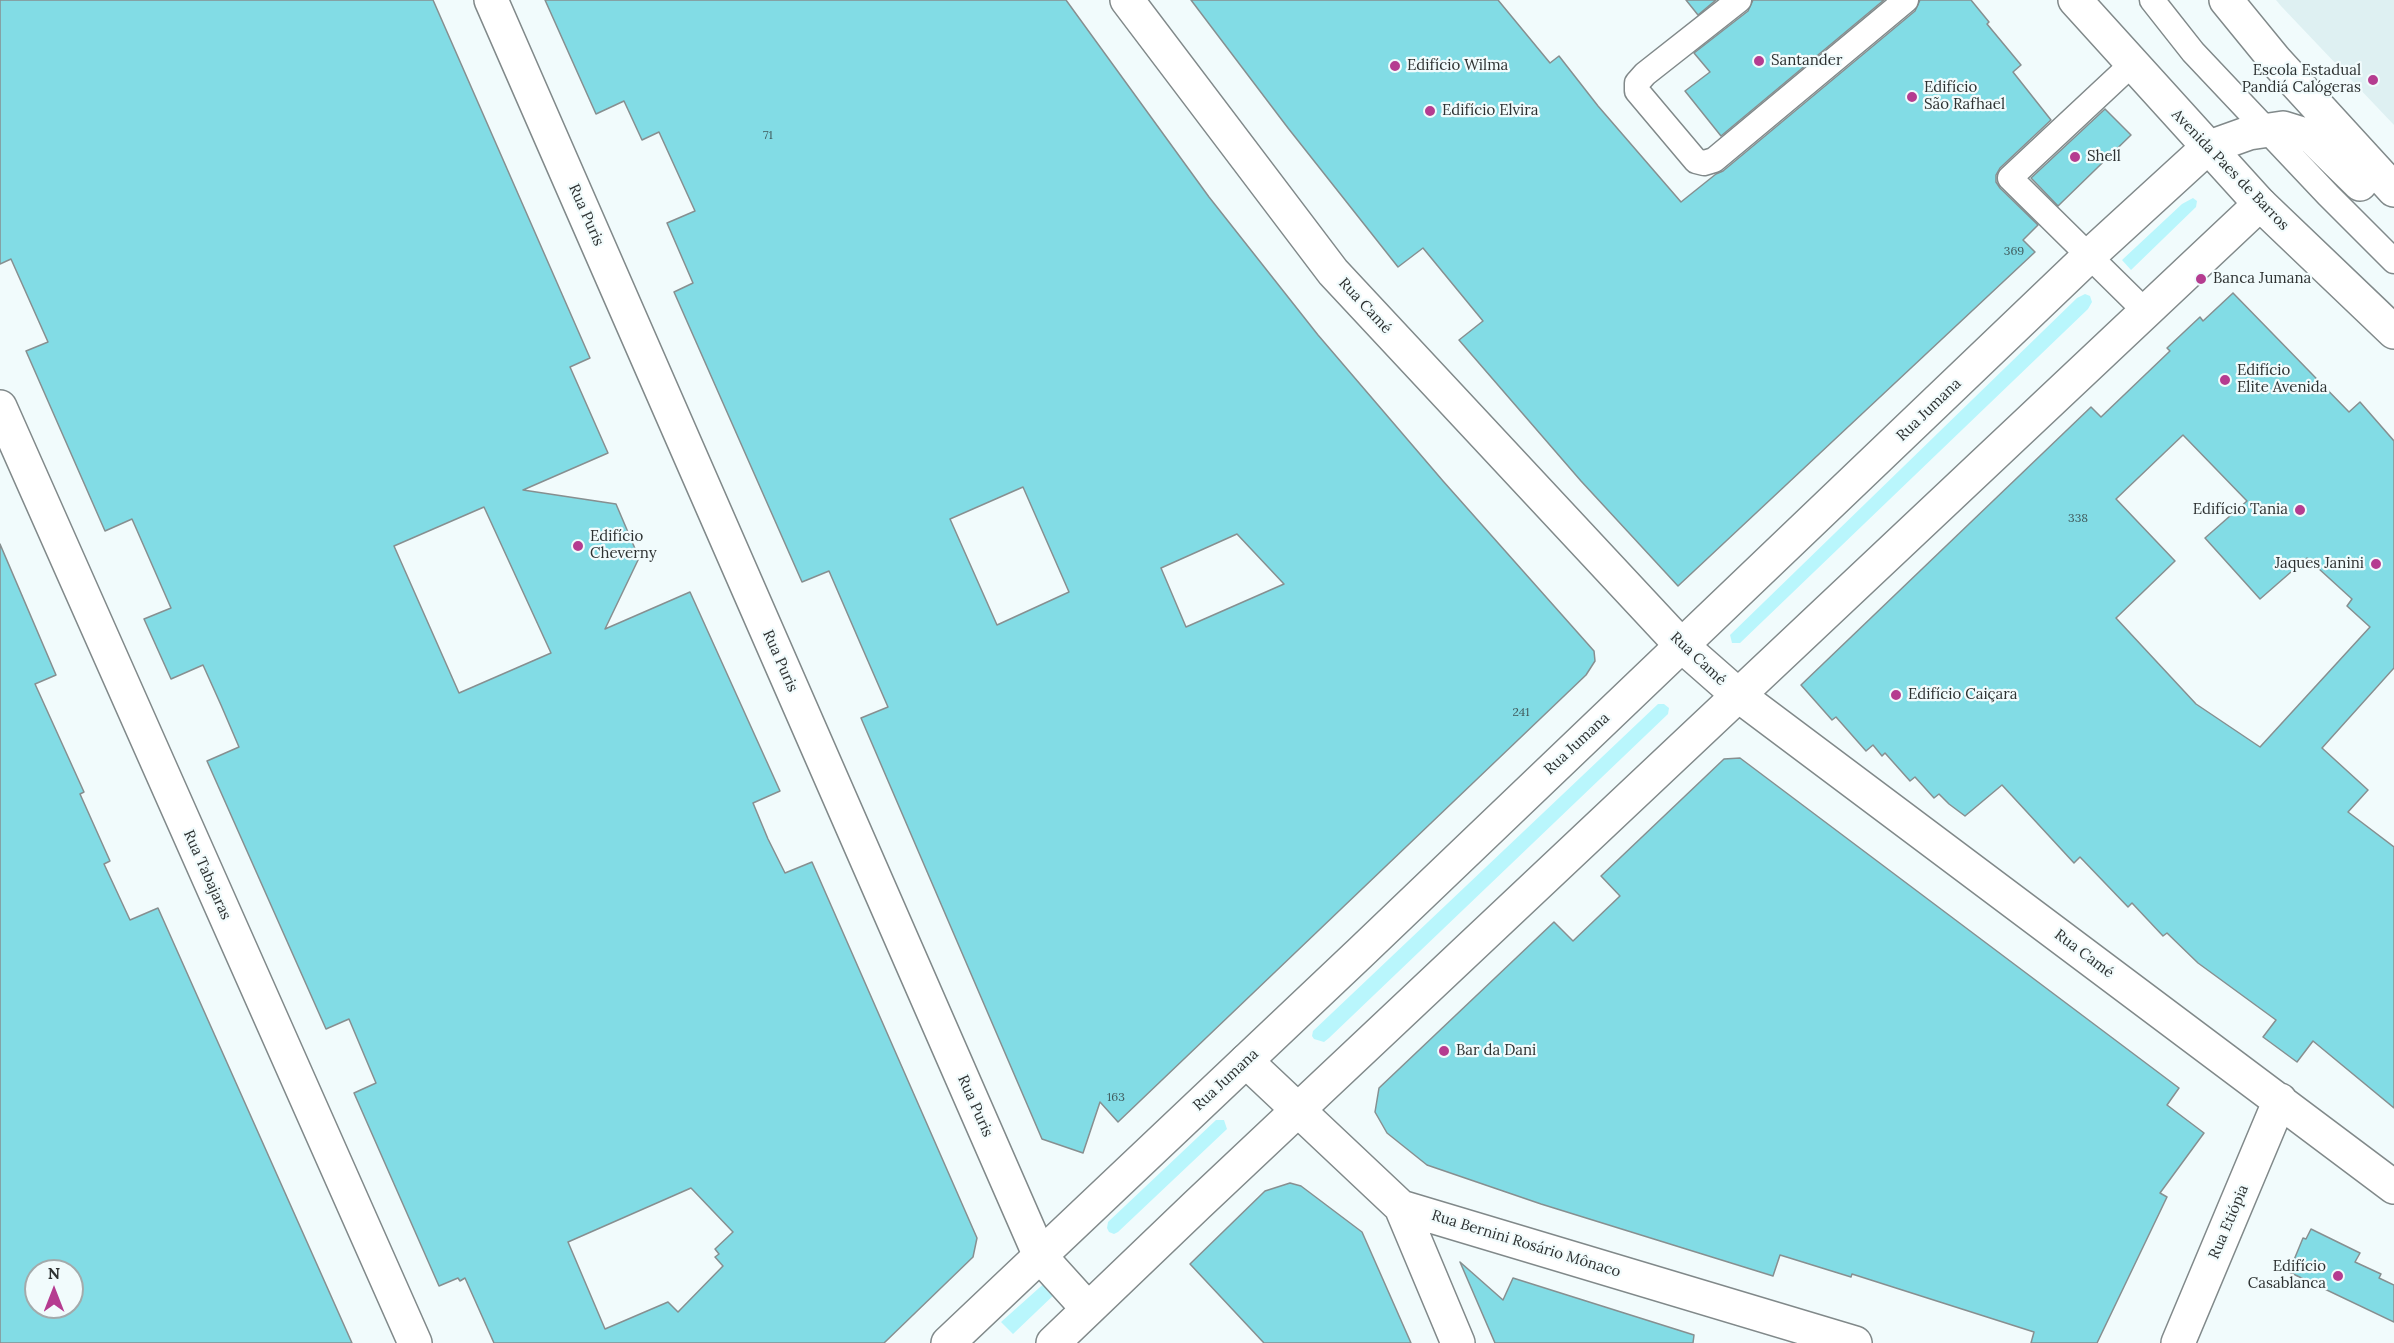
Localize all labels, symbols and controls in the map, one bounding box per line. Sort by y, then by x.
place label: Santander [1771,52,1842,70]
marker: Santander [1752,54,1766,68]
place label: Edifício Wilma [1407,57,1508,75]
marker: Edifício Wilma [1388,59,1402,73]
place label: Escola Estadual Pandiá Calógeras [2242,62,2361,97]
marker: Escola Estadual Pandiá Calógeras [2366,73,2380,87]
place label: Edifício São Rafhael [1924,79,2005,114]
marker: Edifício São Rafhael [1905,90,1919,104]
place label: Edifício Elvira [1442,102,1538,120]
marker: Edifício Elvira [1423,104,1437,118]
street label: Avenida Paes de Barros [2168,106,2292,234]
house number: 71 [763,129,773,143]
place label: Shell [2087,148,2121,166]
marker: Shell [2068,150,2082,164]
street label: Rua Puris [564,181,608,249]
house number: 369 [2004,245,2024,259]
place label: Banca Jumana [2213,270,2311,288]
marker: Banca Jumana [2194,272,2208,286]
street label: Rua Camé [1335,274,1395,338]
place label: Edifício Elite Avenida [2237,362,2327,397]
marker: Edifício Elite Avenida [2218,373,2232,387]
street label: Rua Jumana [1893,375,1965,445]
place label: Edifício Tania [2193,501,2288,519]
marker: Edifício Tania [2293,503,2307,517]
house number: 338 [2068,512,2088,526]
place label: Edifício Cheverny [590,528,657,563]
marker: Edifício Cheverny [571,539,585,553]
place label: Jaques Janini [2275,555,2364,573]
marker: Jaques Janini [2369,557,2383,571]
street label: Rua Puris [758,627,802,695]
street label: Rua Camé [1666,629,1730,689]
place label: Edifício Caiçara [1908,686,2017,704]
marker: Edifício Caiçara [1889,688,1903,702]
house number: 241 [1512,706,1530,720]
street label: Rua Jumana [1541,709,1613,779]
street label: Rua Tabajaras [179,827,235,923]
street label: Rua Camé [2051,926,2117,982]
place label: Bar da Dani [1456,1042,1536,1060]
marker: Bar da Dani [1437,1044,1451,1058]
street label: Rua Jumana [1190,1045,1262,1115]
street label: Rua Puris [953,1072,997,1140]
house number: 163 [1107,1091,1125,1105]
street label: Rua Etiópia [2205,1182,2253,1262]
street label: Rua Bernini Rosário Mônaco [1429,1207,1623,1281]
place label: Edifício Casablanca [2248,1258,2326,1293]
north arrow [24,1259,84,1319]
text: N [48,1263,60,1283]
marker: Edifício Casablanca [2331,1269,2345,1283]

